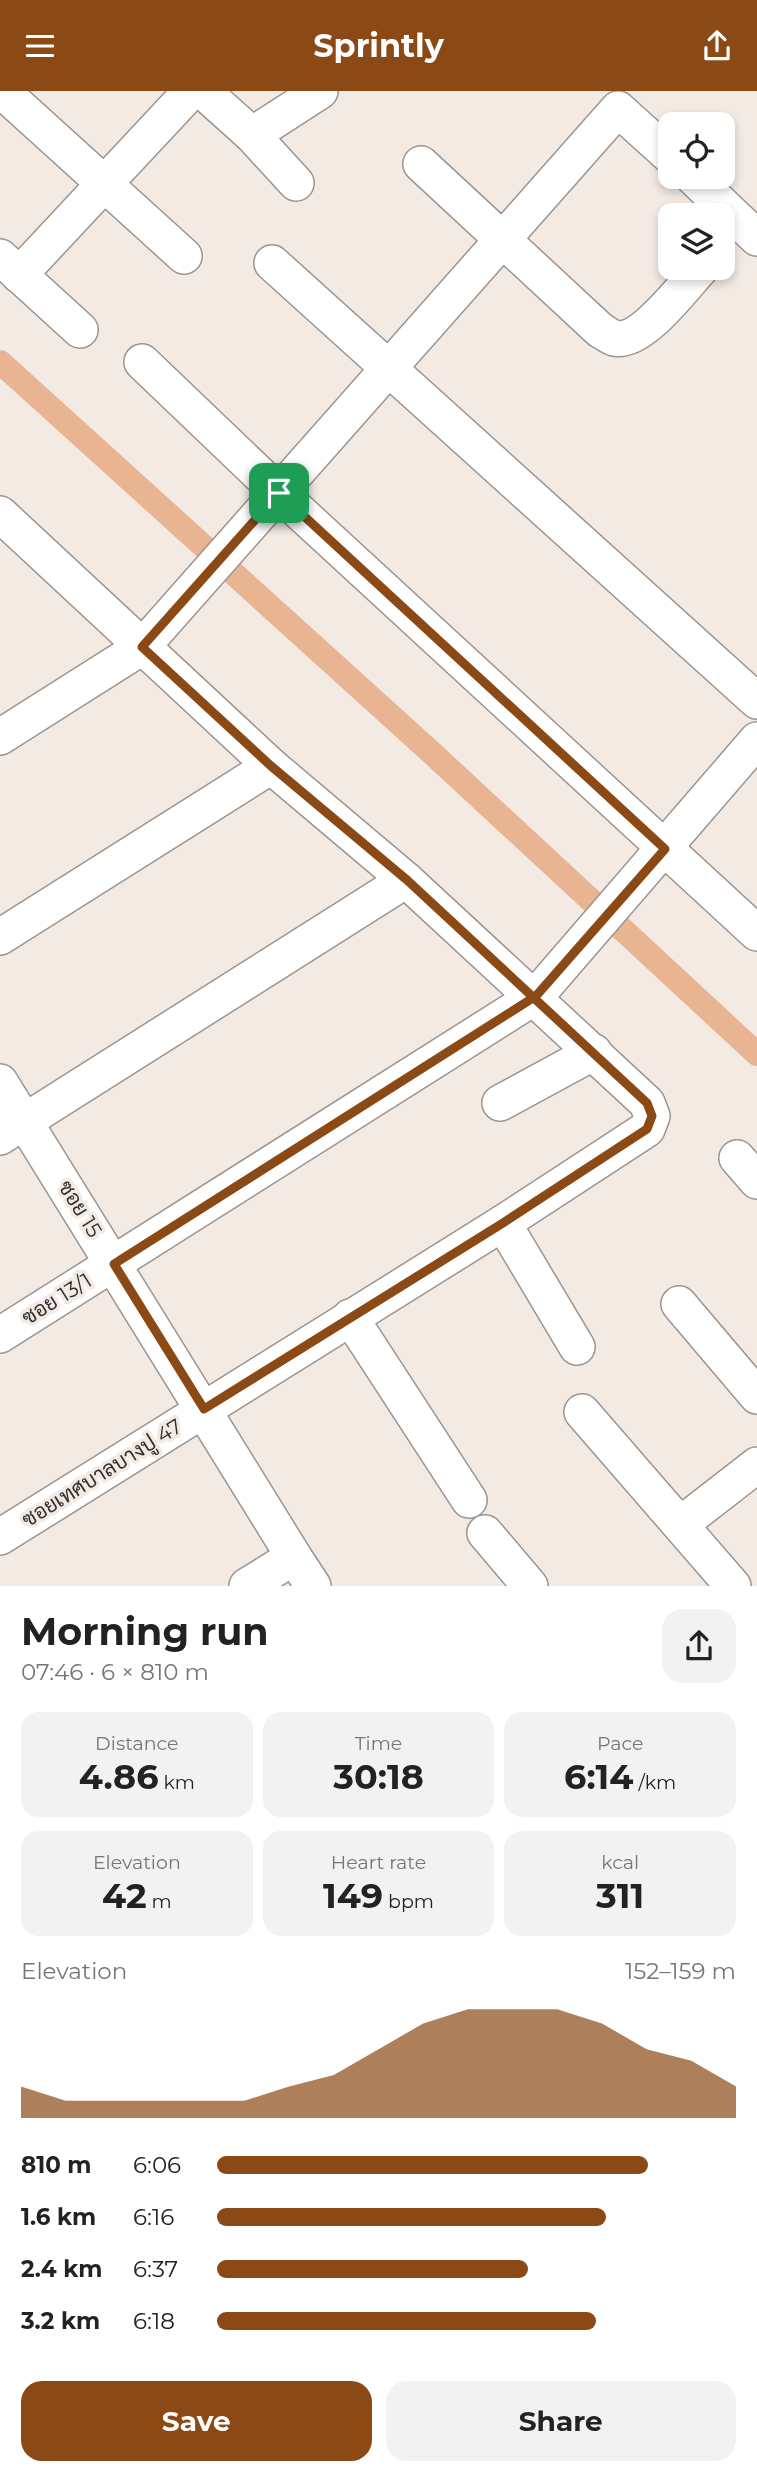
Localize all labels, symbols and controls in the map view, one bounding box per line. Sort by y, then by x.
text: Sprintly [313,26,444,65]
icon: menu [21,27,59,65]
icon: share [698,27,736,65]
map controls [658,112,735,280]
button: locate [658,112,735,189]
button: layers [658,203,735,280]
pin [249,463,309,523]
icon: arrive [260,474,298,512]
street label: ซอย 15 [53,1176,108,1242]
street label: ซอย 13/1 [17,1267,96,1330]
street label: ซอยเทศบาลบางปู 47 [17,1413,188,1534]
text: Morning run [21,1608,269,1655]
button: share [662,1609,736,1683]
text: 07:46 · 6 × 810 m [21,1658,209,1686]
text: Distance [95,1732,179,1755]
text: Time [355,1732,402,1755]
text: Pace [597,1732,643,1755]
text: 4.86 [79,1755,159,1798]
text: 30:18 [333,1755,424,1798]
text: 6:14 [564,1755,633,1798]
text: km [159,1771,195,1794]
text: /km [633,1771,676,1794]
text: Elevation [93,1851,181,1874]
text: Heart rate [331,1851,426,1874]
text: kcal [601,1851,639,1874]
text: 42 [102,1874,147,1917]
text: 149 [323,1874,383,1917]
text: 311 [596,1874,644,1917]
text: m [147,1890,172,1913]
text: bpm [383,1890,434,1913]
text: Elevation [21,1957,127,1985]
text: 152–159 m [625,1957,736,1985]
text: 810 m [21,2151,91,2179]
text: 6:06 [133,2151,181,2179]
text: 1.6 km [21,2203,96,2231]
text: 6:16 [133,2203,174,2231]
text: 2.4 km [21,2255,102,2283]
text: 6:37 [133,2255,178,2283]
text: 3.2 km [21,2307,100,2335]
text: 6:18 [133,2307,175,2335]
button: Save [21,2381,372,2461]
button: Share [386,2381,736,2461]

